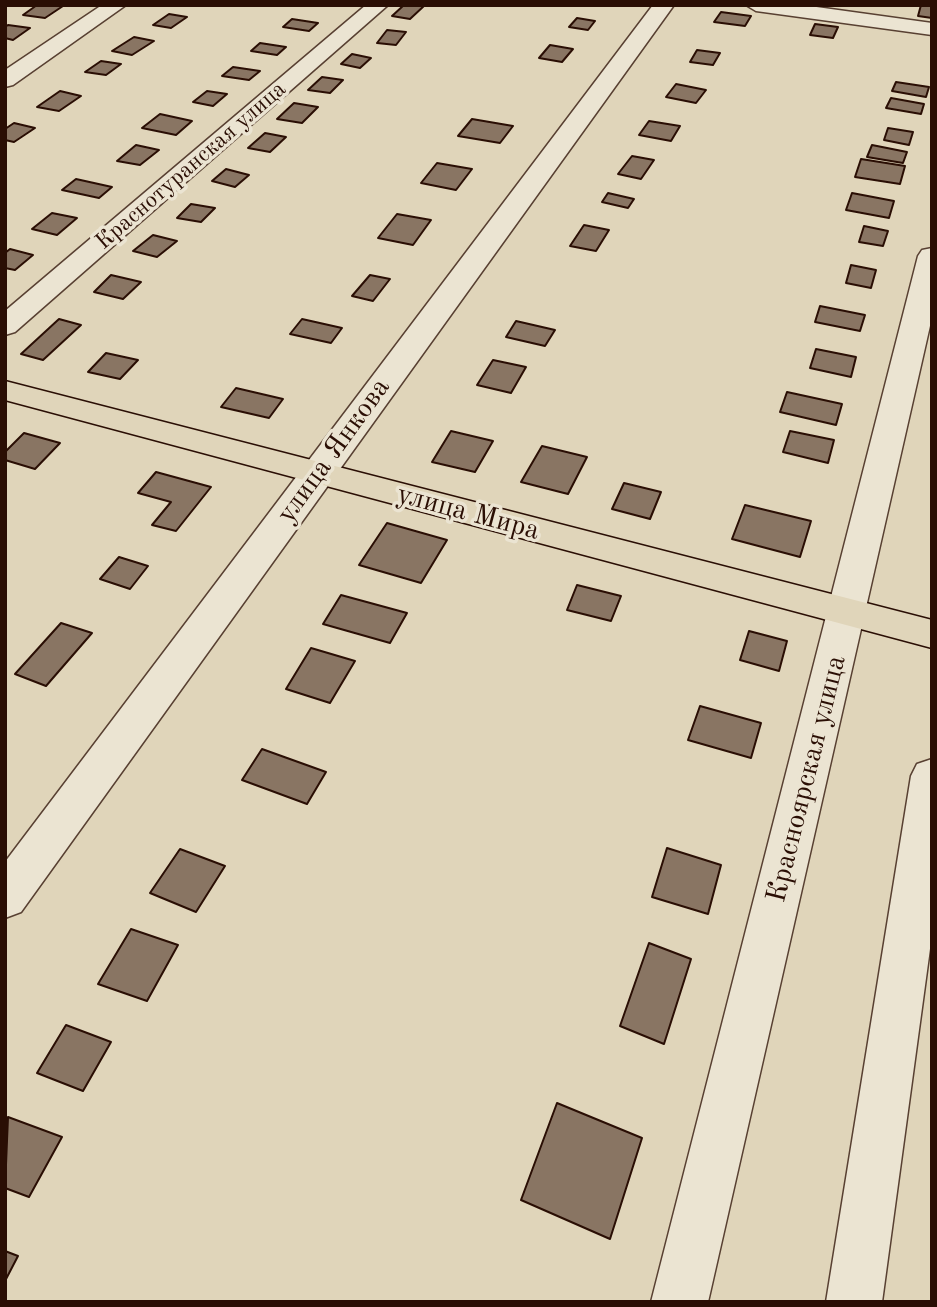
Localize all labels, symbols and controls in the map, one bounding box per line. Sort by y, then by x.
street label: Краснотуранская улица [90,76,292,256]
street label: улица Янкова [270,372,398,530]
street label: улица Мира [393,478,543,548]
street label: Красноярская улица [760,652,854,906]

